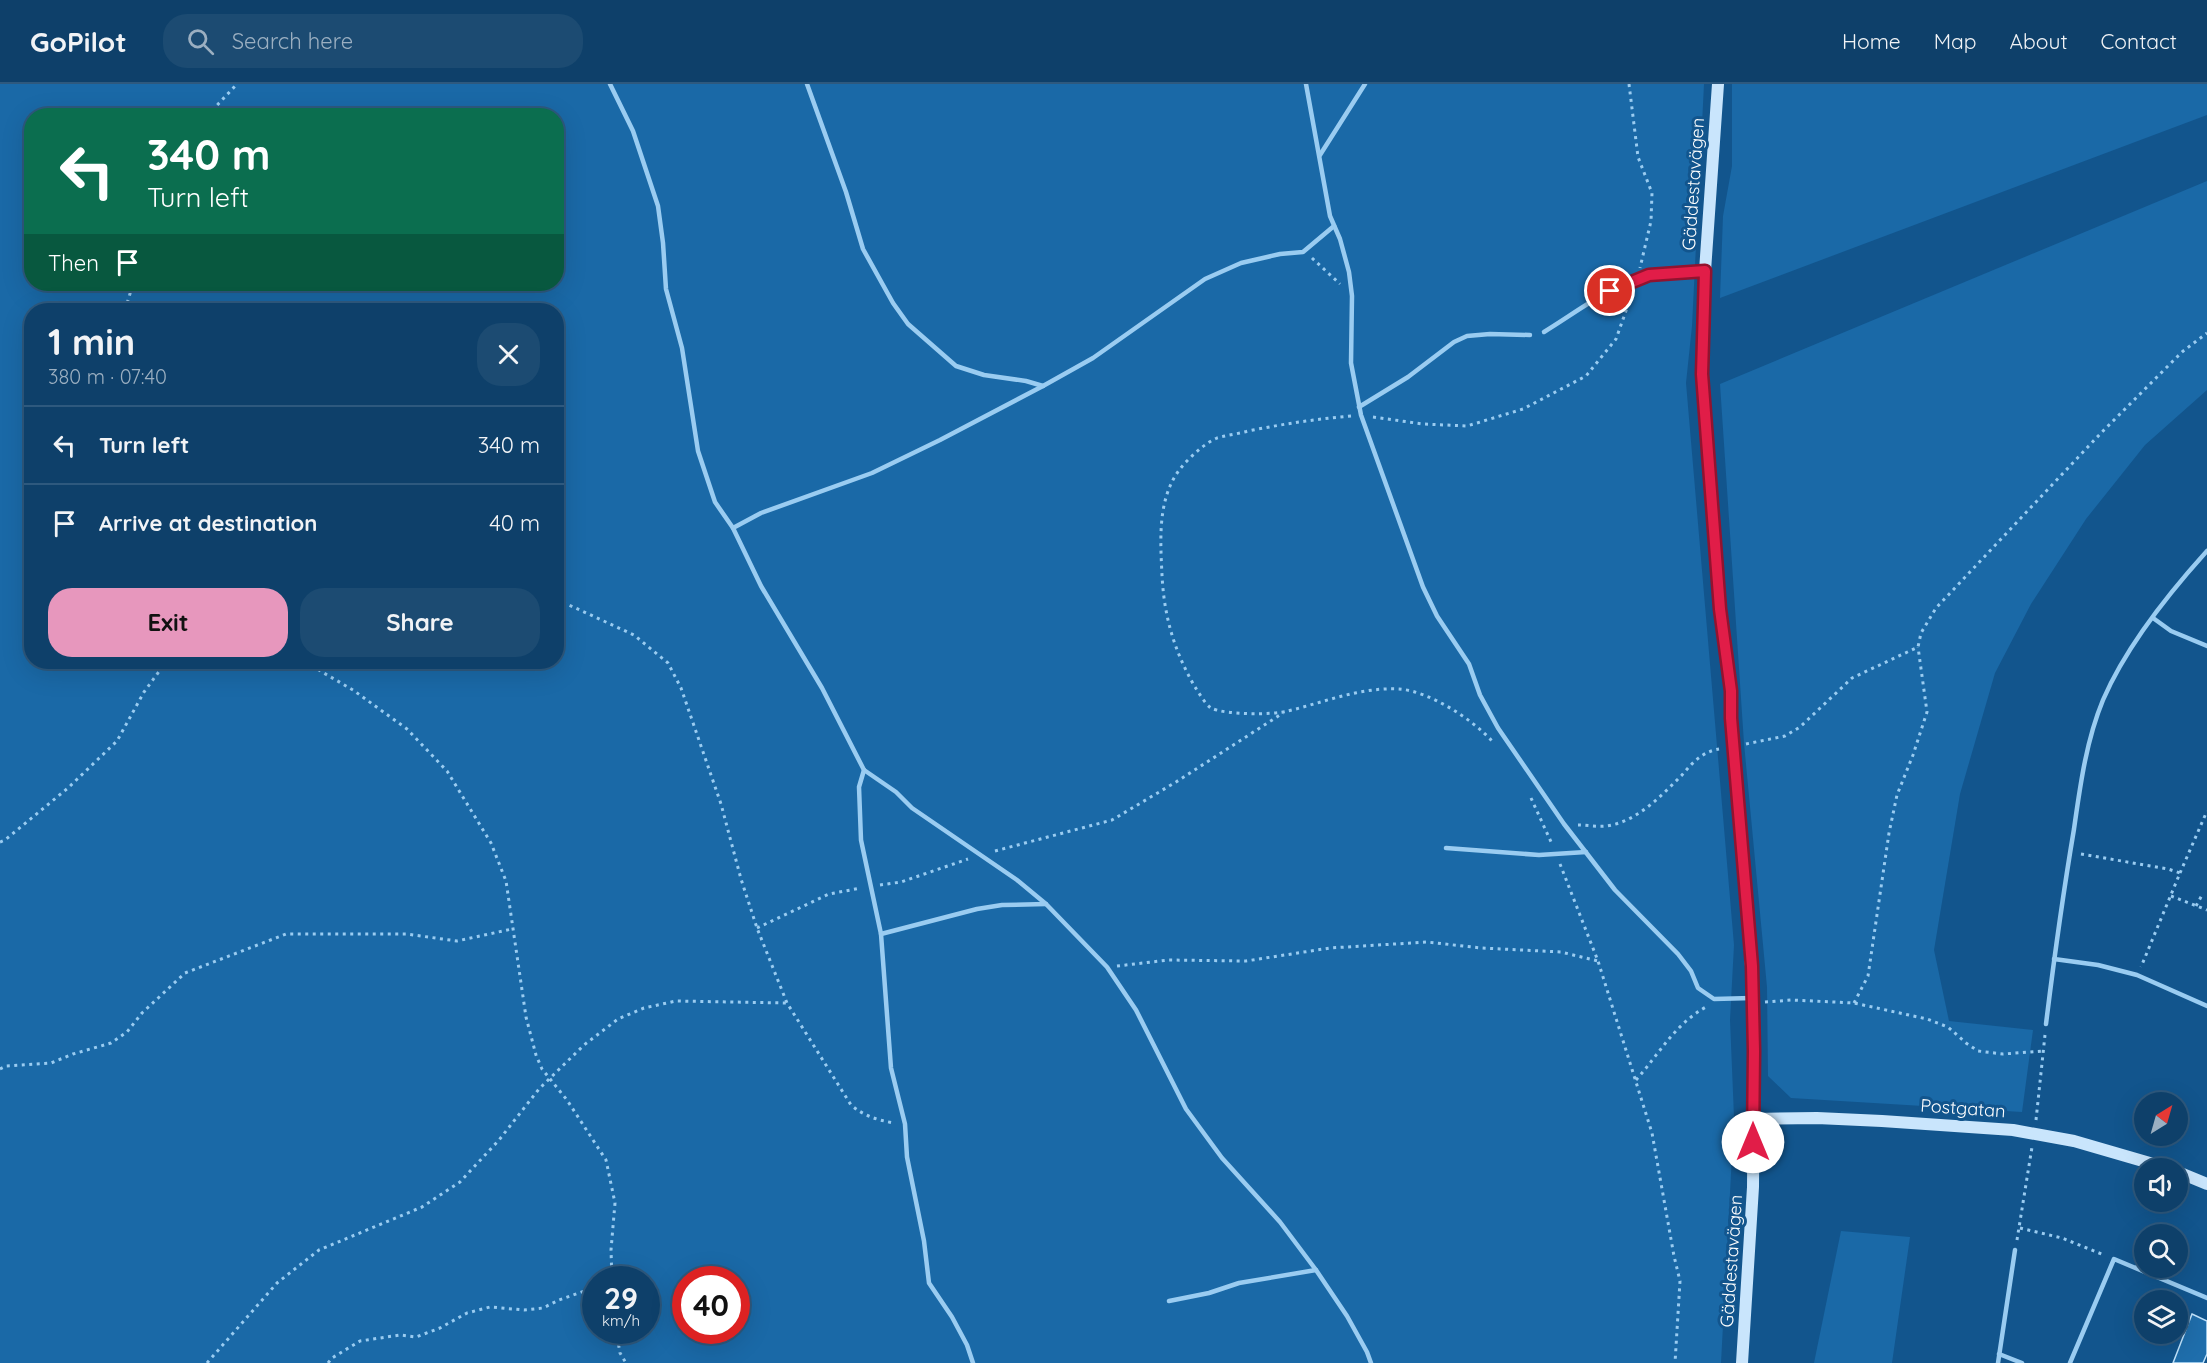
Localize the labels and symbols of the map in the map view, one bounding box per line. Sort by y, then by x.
street label: Gäddestavägen [1677,117,1709,251]
pin [1584,265,1635,316]
north arrow [2134,1092,2188,1146]
street label: Postgatan [1920,1094,2006,1122]
position arrow [1721,1110,1785,1174]
street label: Gäddestavägen [1715,1194,1747,1328]
speed limit sign: 40 [672,1266,750,1344]

